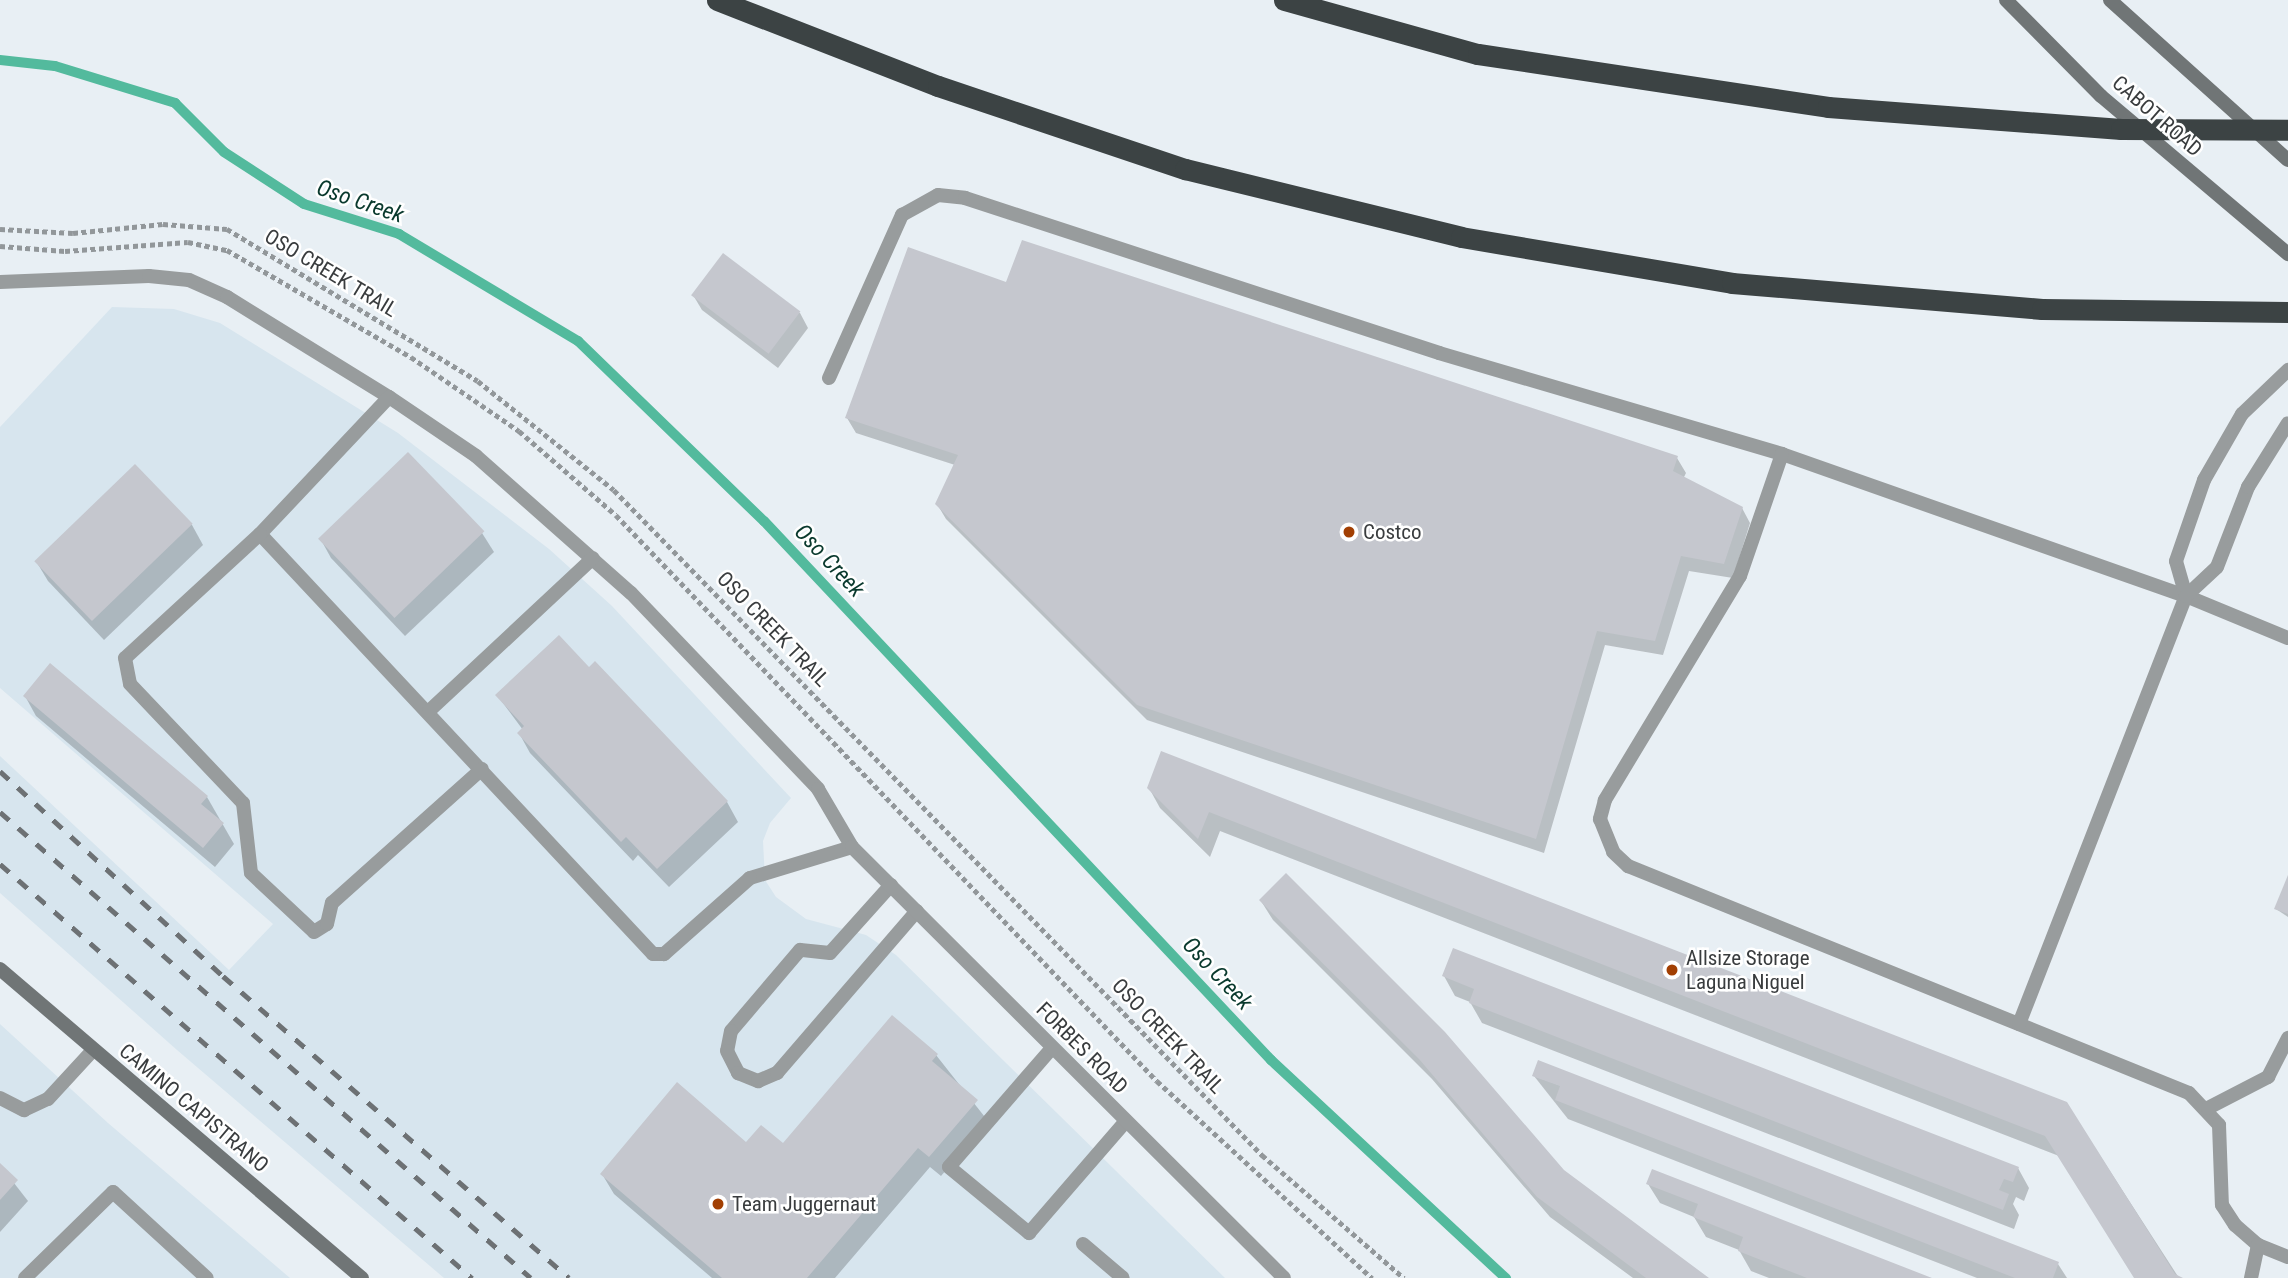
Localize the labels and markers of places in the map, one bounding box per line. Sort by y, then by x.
place label: Costco [1363,519,1421,545]
marker: Costco [1341,524,1357,540]
place label: Allsize Storage Laguna Niguel [1686,945,1810,995]
marker: Allsize Storage Laguna Niguel [1664,962,1680,978]
place label: Team Juggernaut [732,1191,876,1217]
marker: Team Juggernaut [710,1196,726,1212]

